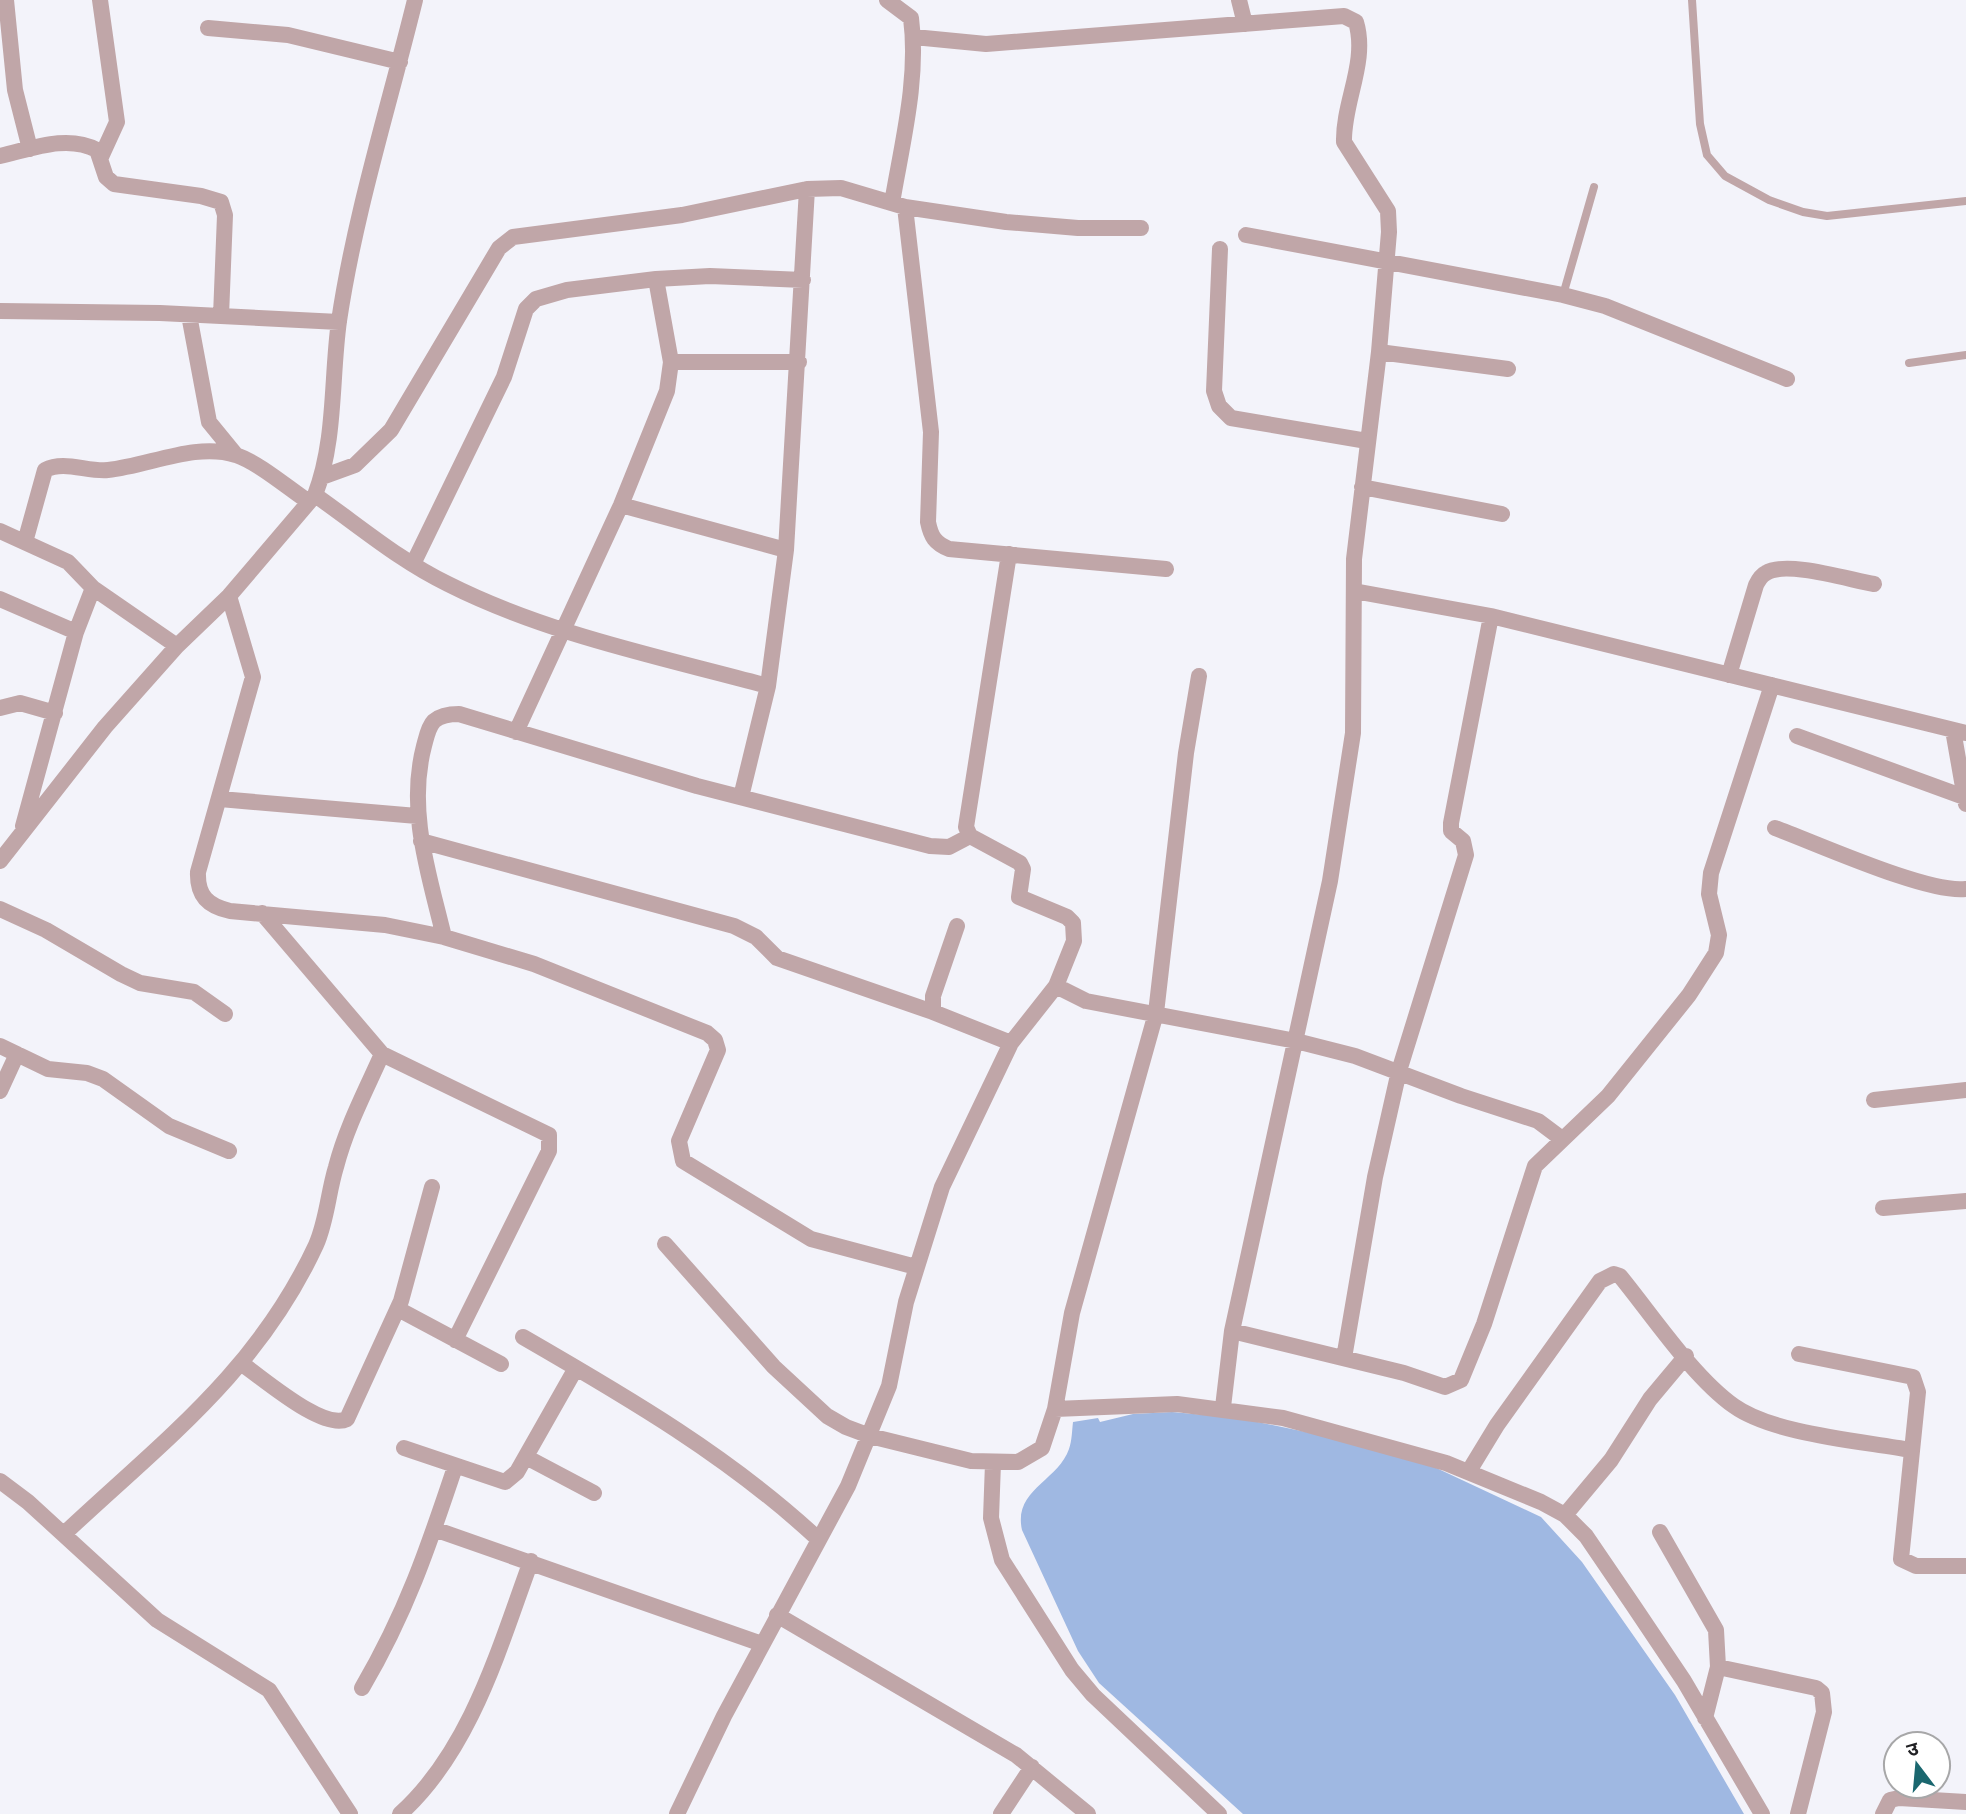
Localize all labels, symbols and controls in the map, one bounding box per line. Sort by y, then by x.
north arrow [1882,1730,1952,1800]
text: उ [1904,1737,1922,1761]

